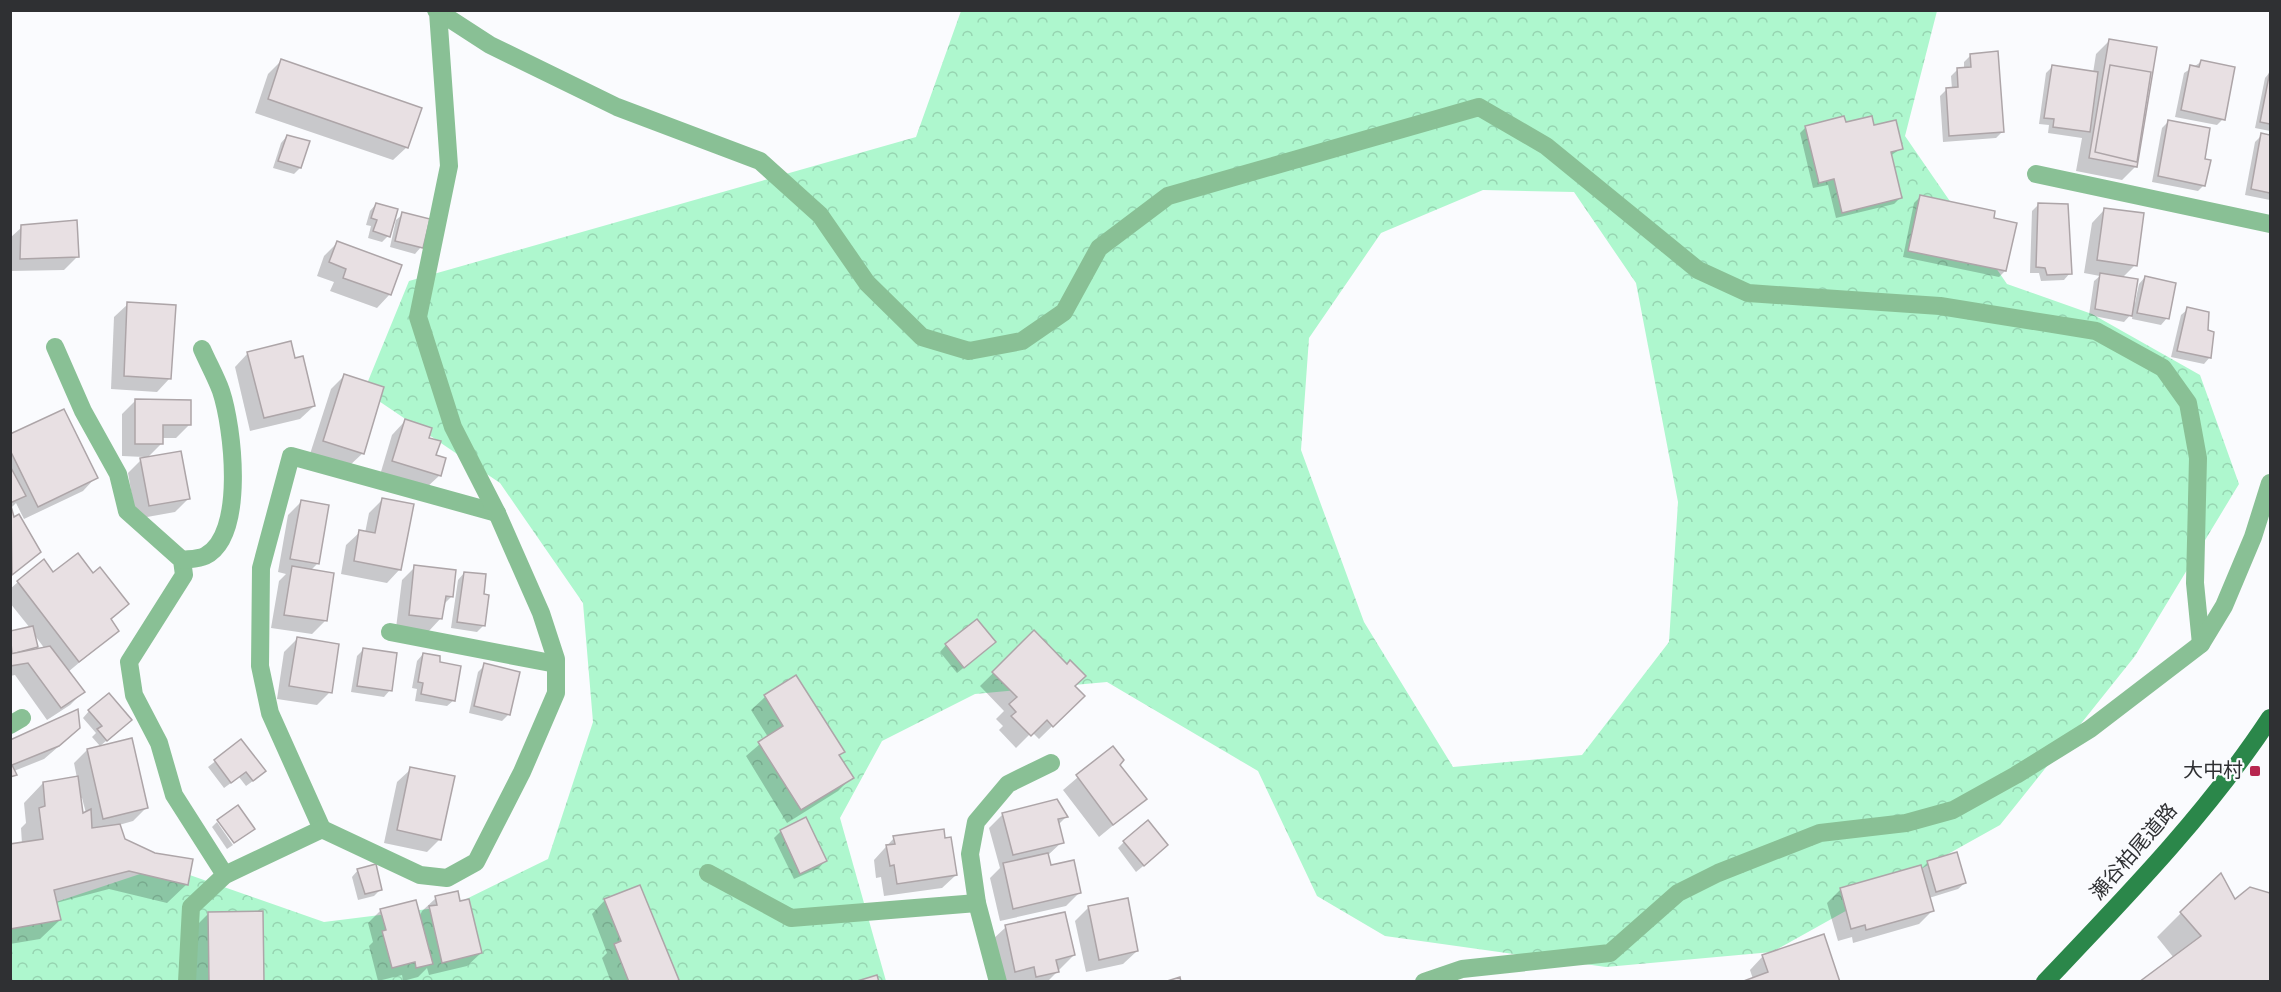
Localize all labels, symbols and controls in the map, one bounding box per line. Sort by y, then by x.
place label: 大中村 [2183,756,2243,786]
marker: 大中村 [2248,764,2262,778]
street label: 瀬谷柏尾道路 [2083,797,2185,907]

